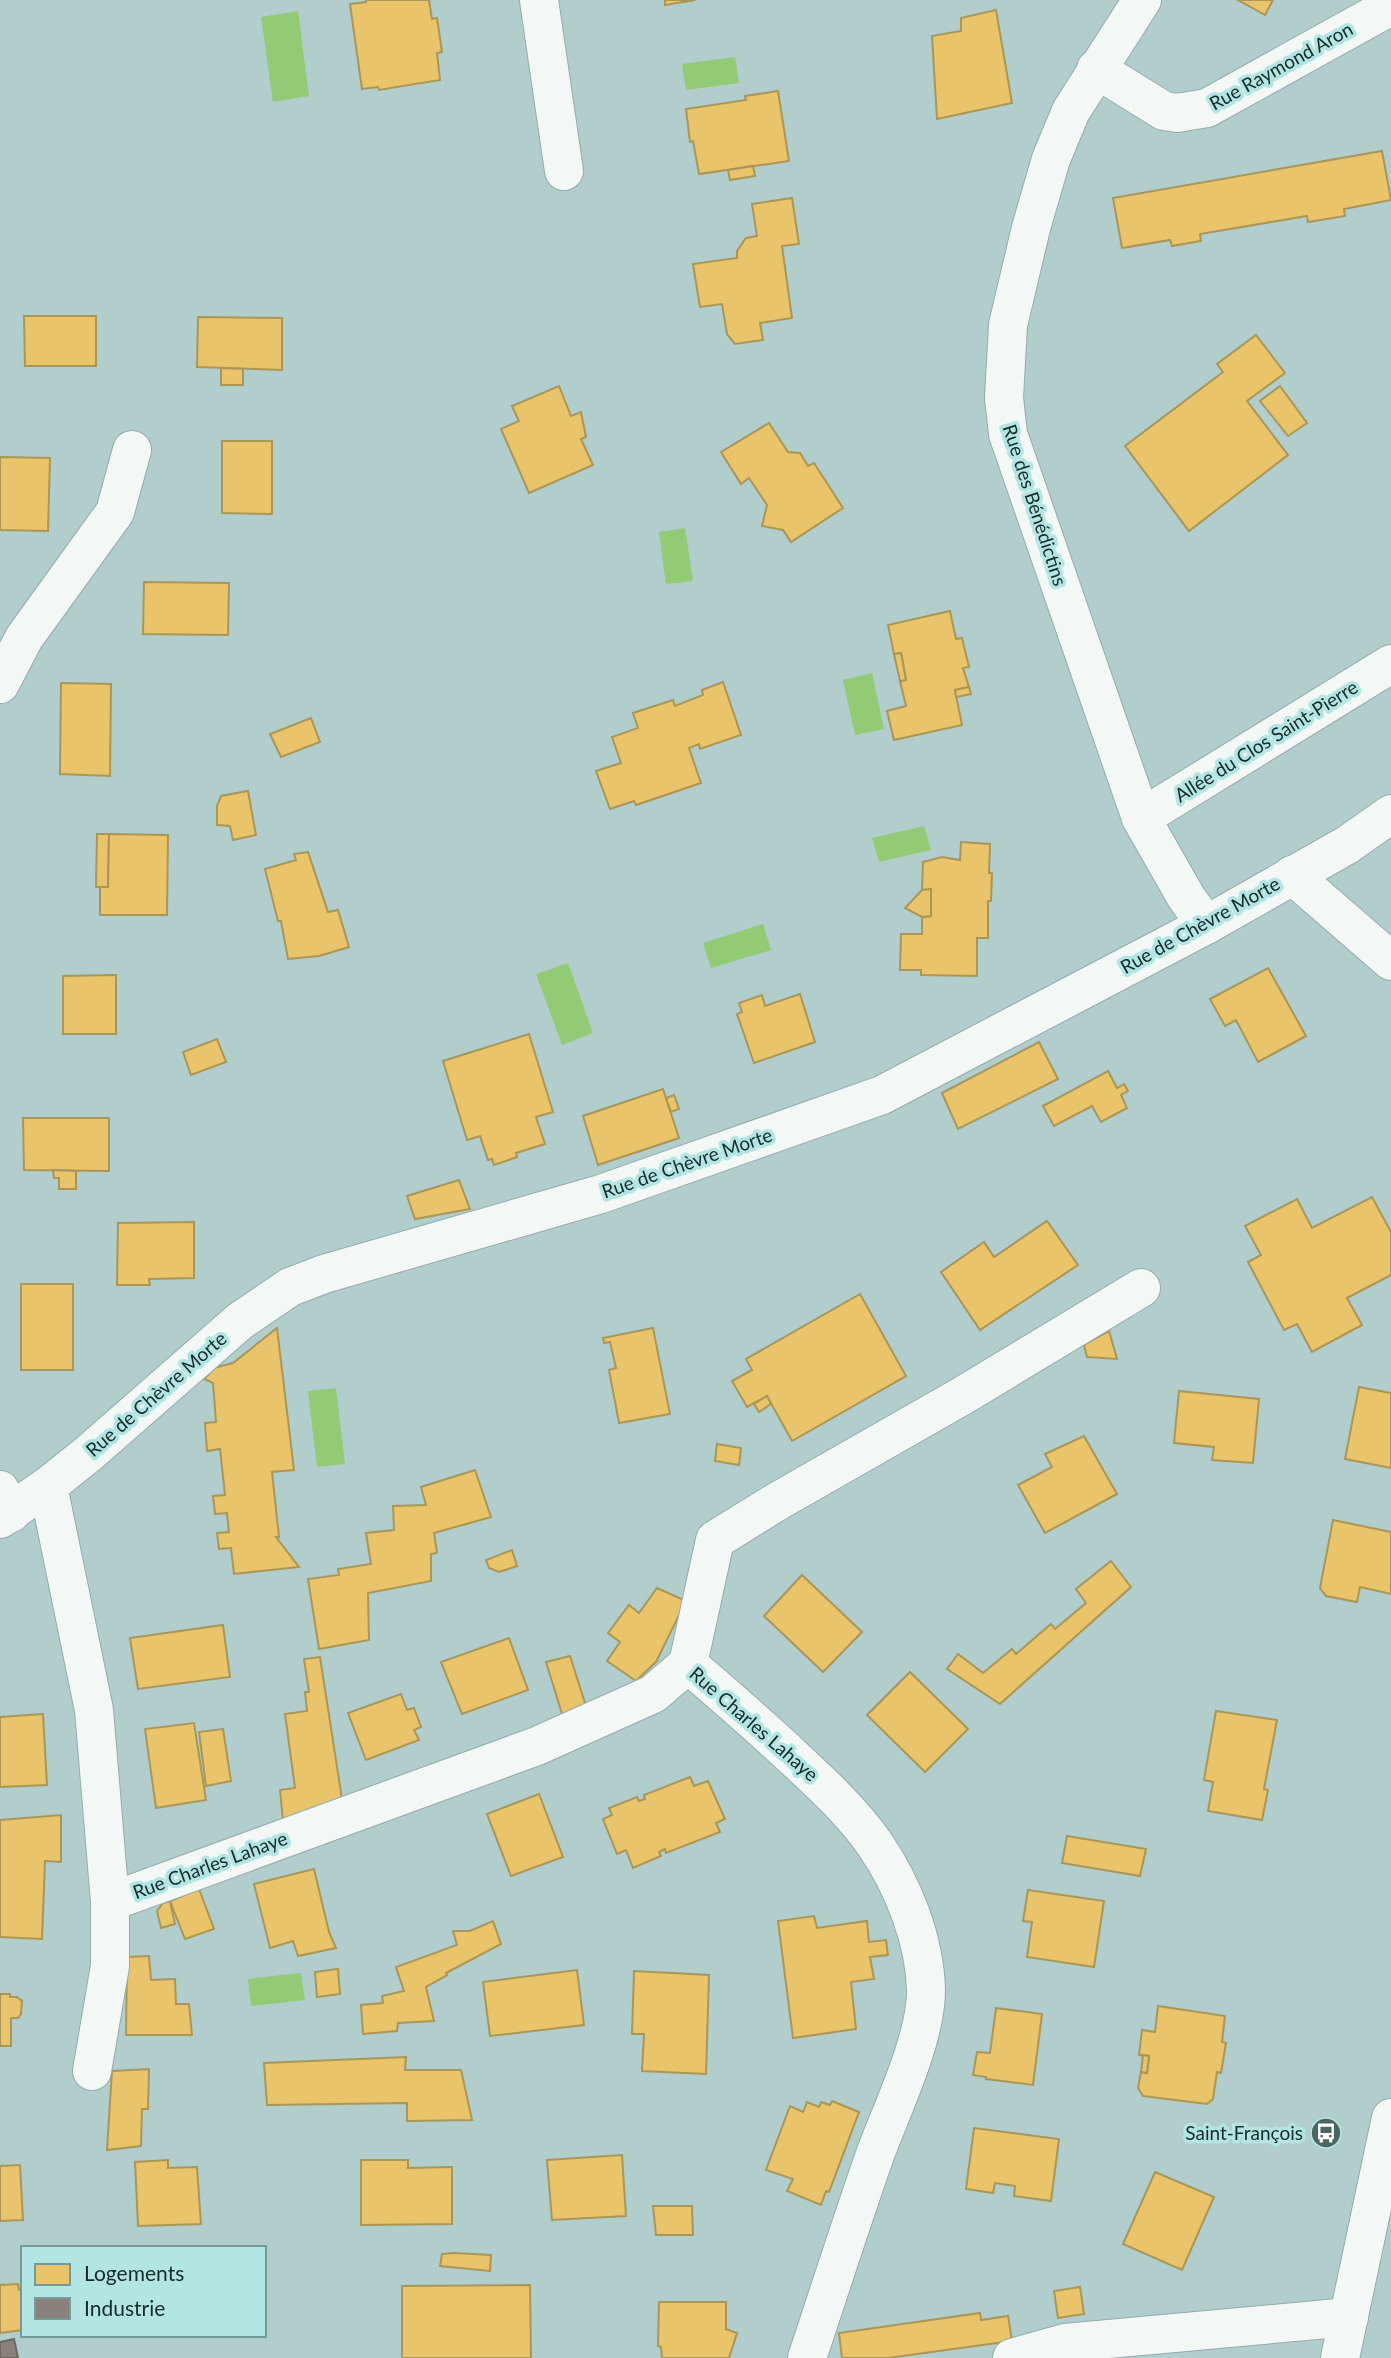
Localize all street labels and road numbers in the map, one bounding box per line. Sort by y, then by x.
street label: Rue Raymond Aron [1205,17,1356,114]
street label: Rue des Bénédictins [999,421,1072,588]
street label: Allée du Clos Saint-Pierre [1170,675,1362,806]
street label: Rue de Chèvre Morte [1116,871,1283,978]
street label: Rue de Chèvre Morte [599,1123,775,1202]
street label: Rue de Chèvre Morte [81,1326,231,1461]
street label: Rue Charles Lahaye [685,1662,823,1786]
street label: Rue Charles Lahaye [129,1826,290,1903]

